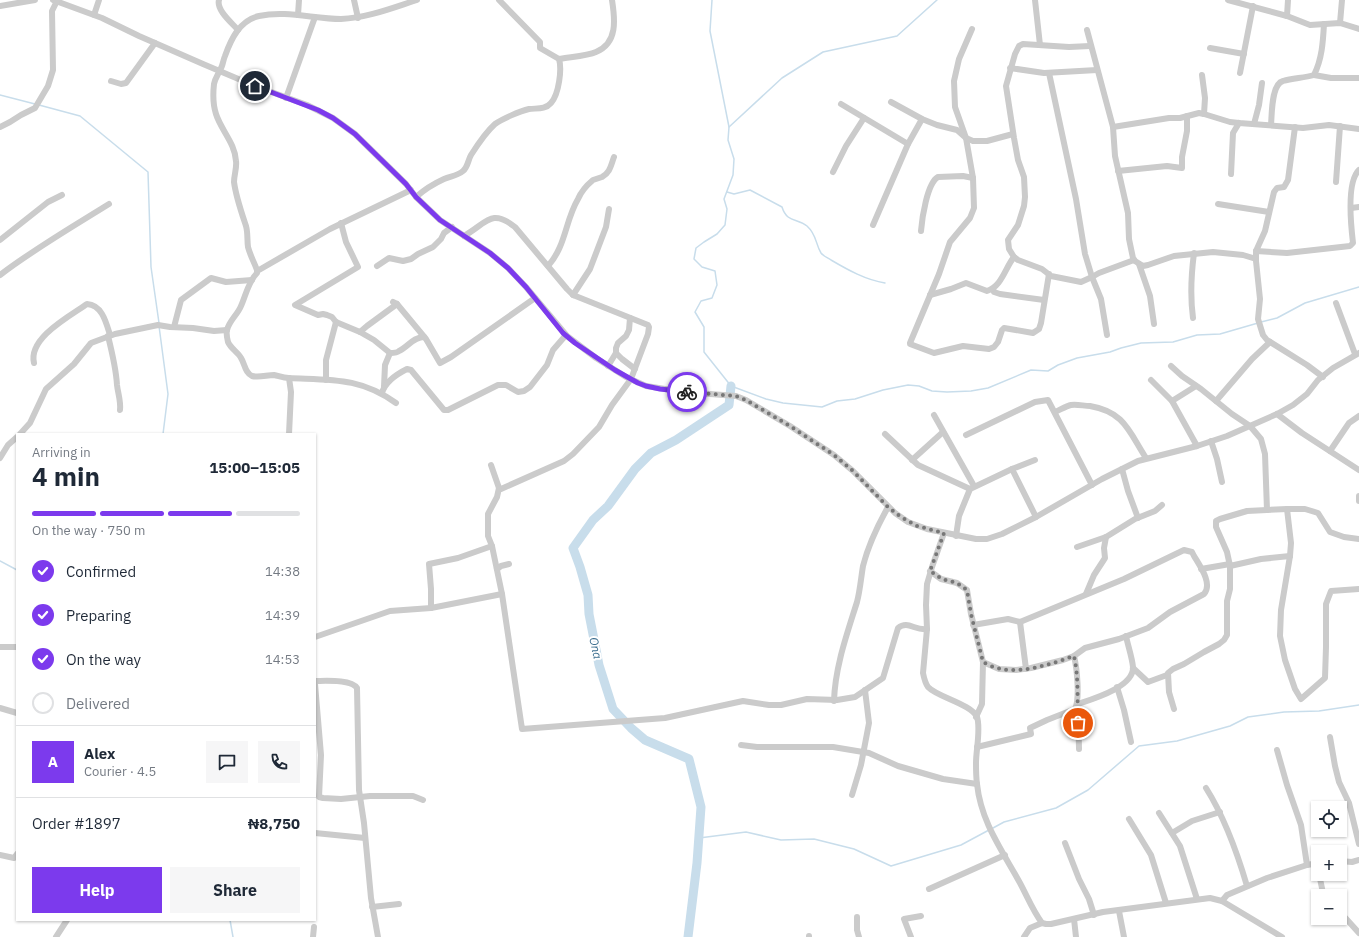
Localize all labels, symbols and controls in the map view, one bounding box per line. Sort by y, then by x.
pin [238,69,272,103]
icon: home [244,75,266,97]
courier [667,372,707,412]
icon: bike [676,381,698,403]
text: Arriving in [32,444,91,461]
text: 15:00–15:05 [209,458,300,477]
text: 4 min [32,459,100,493]
text: On the way · 750 m [32,522,145,539]
icon: check [32,560,54,582]
text: Confirmed [66,562,136,581]
text: 14:38 [265,563,300,580]
icon: check [32,604,54,626]
text: Preparing [66,606,131,625]
text: 14:39 [265,607,300,624]
water label: Ona [586,636,606,660]
icon: check [32,648,54,670]
text: On the way [66,650,141,669]
text: 14:53 [265,651,300,668]
text: Delivered [66,694,130,713]
pin [1061,706,1095,740]
icon: bag [1067,712,1089,734]
button: chat [206,741,248,783]
button: phone [258,741,300,783]
text: Alex [84,744,115,763]
text: A [48,752,58,771]
text: Courier · 4.5 [84,763,156,780]
map controls [1311,801,1347,925]
button: locate [1311,801,1347,837]
text: Order #1897 [32,814,121,833]
text: ₦8,750 [248,814,300,833]
button: + [1311,845,1347,881]
button: Help [32,867,162,913]
button: Share [170,867,300,913]
button: − [1311,889,1347,925]

